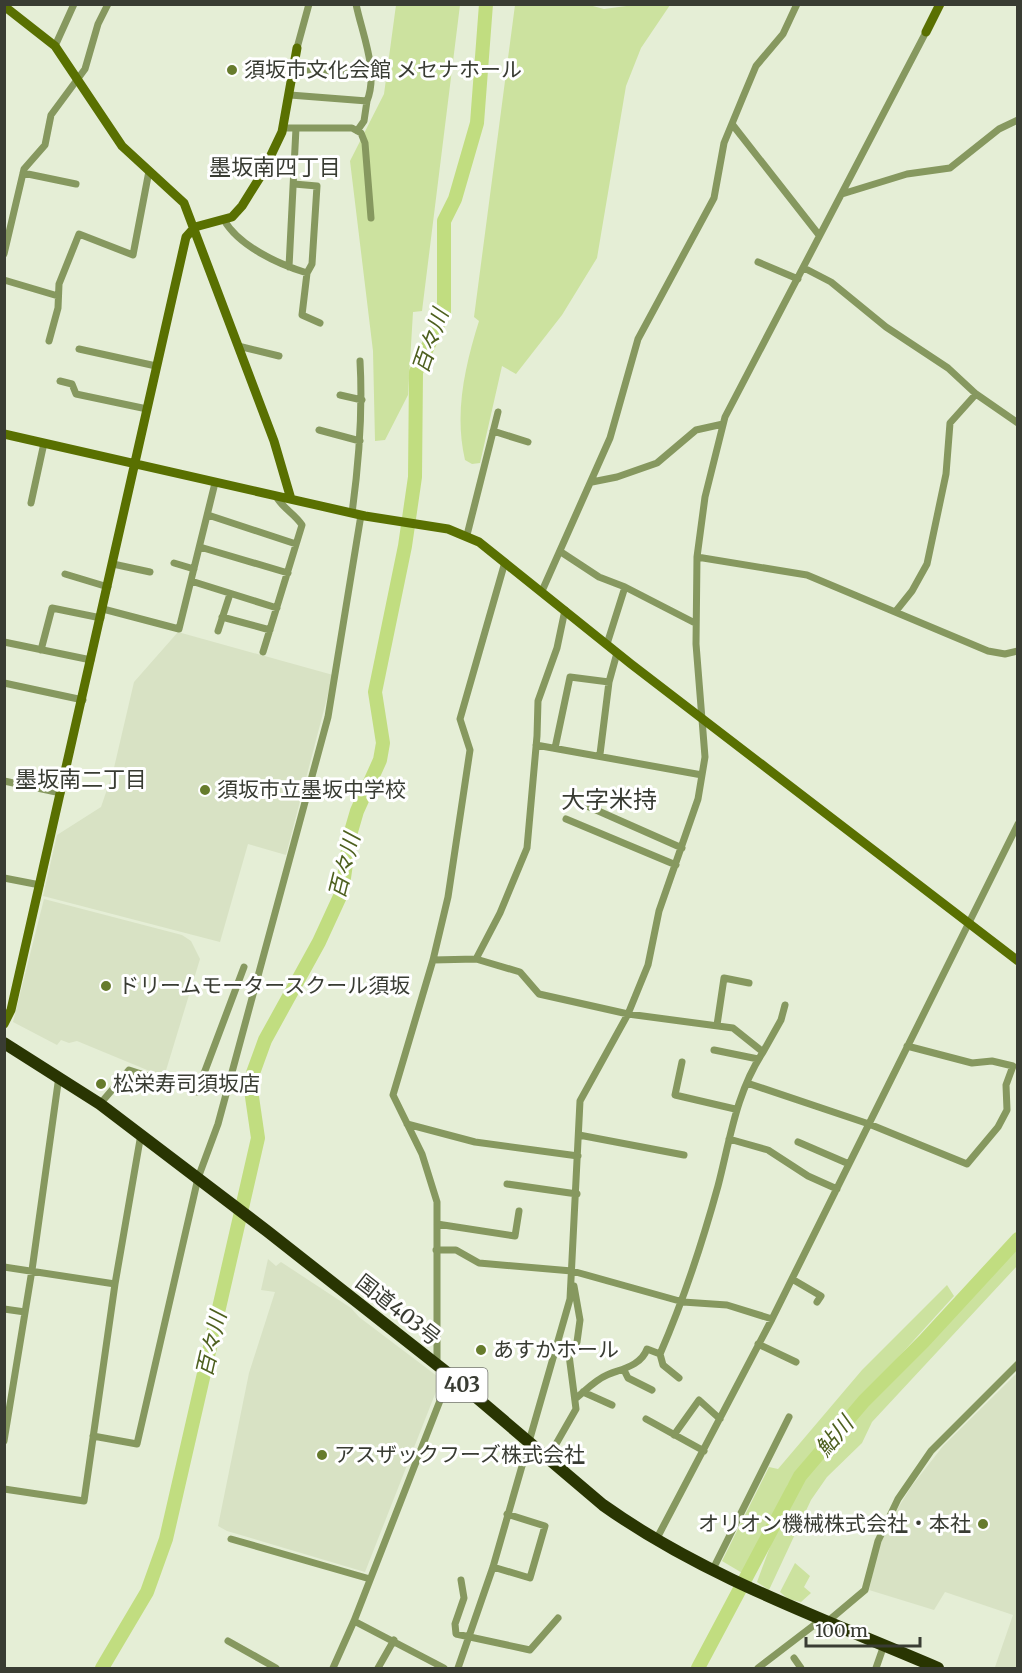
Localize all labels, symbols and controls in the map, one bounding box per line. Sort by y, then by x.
place label: 須坂市文化会館 メセナホール [244,56,522,83]
marker: 須坂市文化会館 メセナホール [225,63,239,77]
district label: 墨坂南四丁目 [209,153,341,181]
water label: 百々川 [406,303,455,377]
district label: 墨坂南二丁目 [15,765,147,793]
place label: 須坂市立墨坂中学校 [217,776,406,803]
marker: 須坂市立墨坂中学校 [198,783,212,797]
district label: 大字米持 [561,784,657,815]
water label: 百々川 [322,829,366,901]
place label: ドリームモータースクール須坂 [118,972,410,999]
marker: ドリームモータースクール須坂 [99,979,113,993]
place label: 松栄寿司須坂店 [113,1070,260,1097]
marker: 松栄寿司須坂店 [94,1077,108,1091]
street label: 国道403号 [350,1268,446,1351]
water label: 百々川 [190,1307,233,1379]
place label: あすかホール [493,1336,619,1363]
marker: あすかホール [474,1343,488,1357]
road number: 403 [436,1368,488,1402]
water label: 鮎川 [809,1409,860,1462]
place label: アスザックフーズ株式会社 [334,1441,585,1468]
marker: アスザックフーズ株式会社 [315,1448,329,1462]
place label: オリオン機械株式会社・本社 [698,1510,971,1537]
marker: オリオン機械株式会社・本社 [976,1517,990,1531]
scale bar [806,1610,920,1648]
text: 100 m [815,1619,868,1642]

